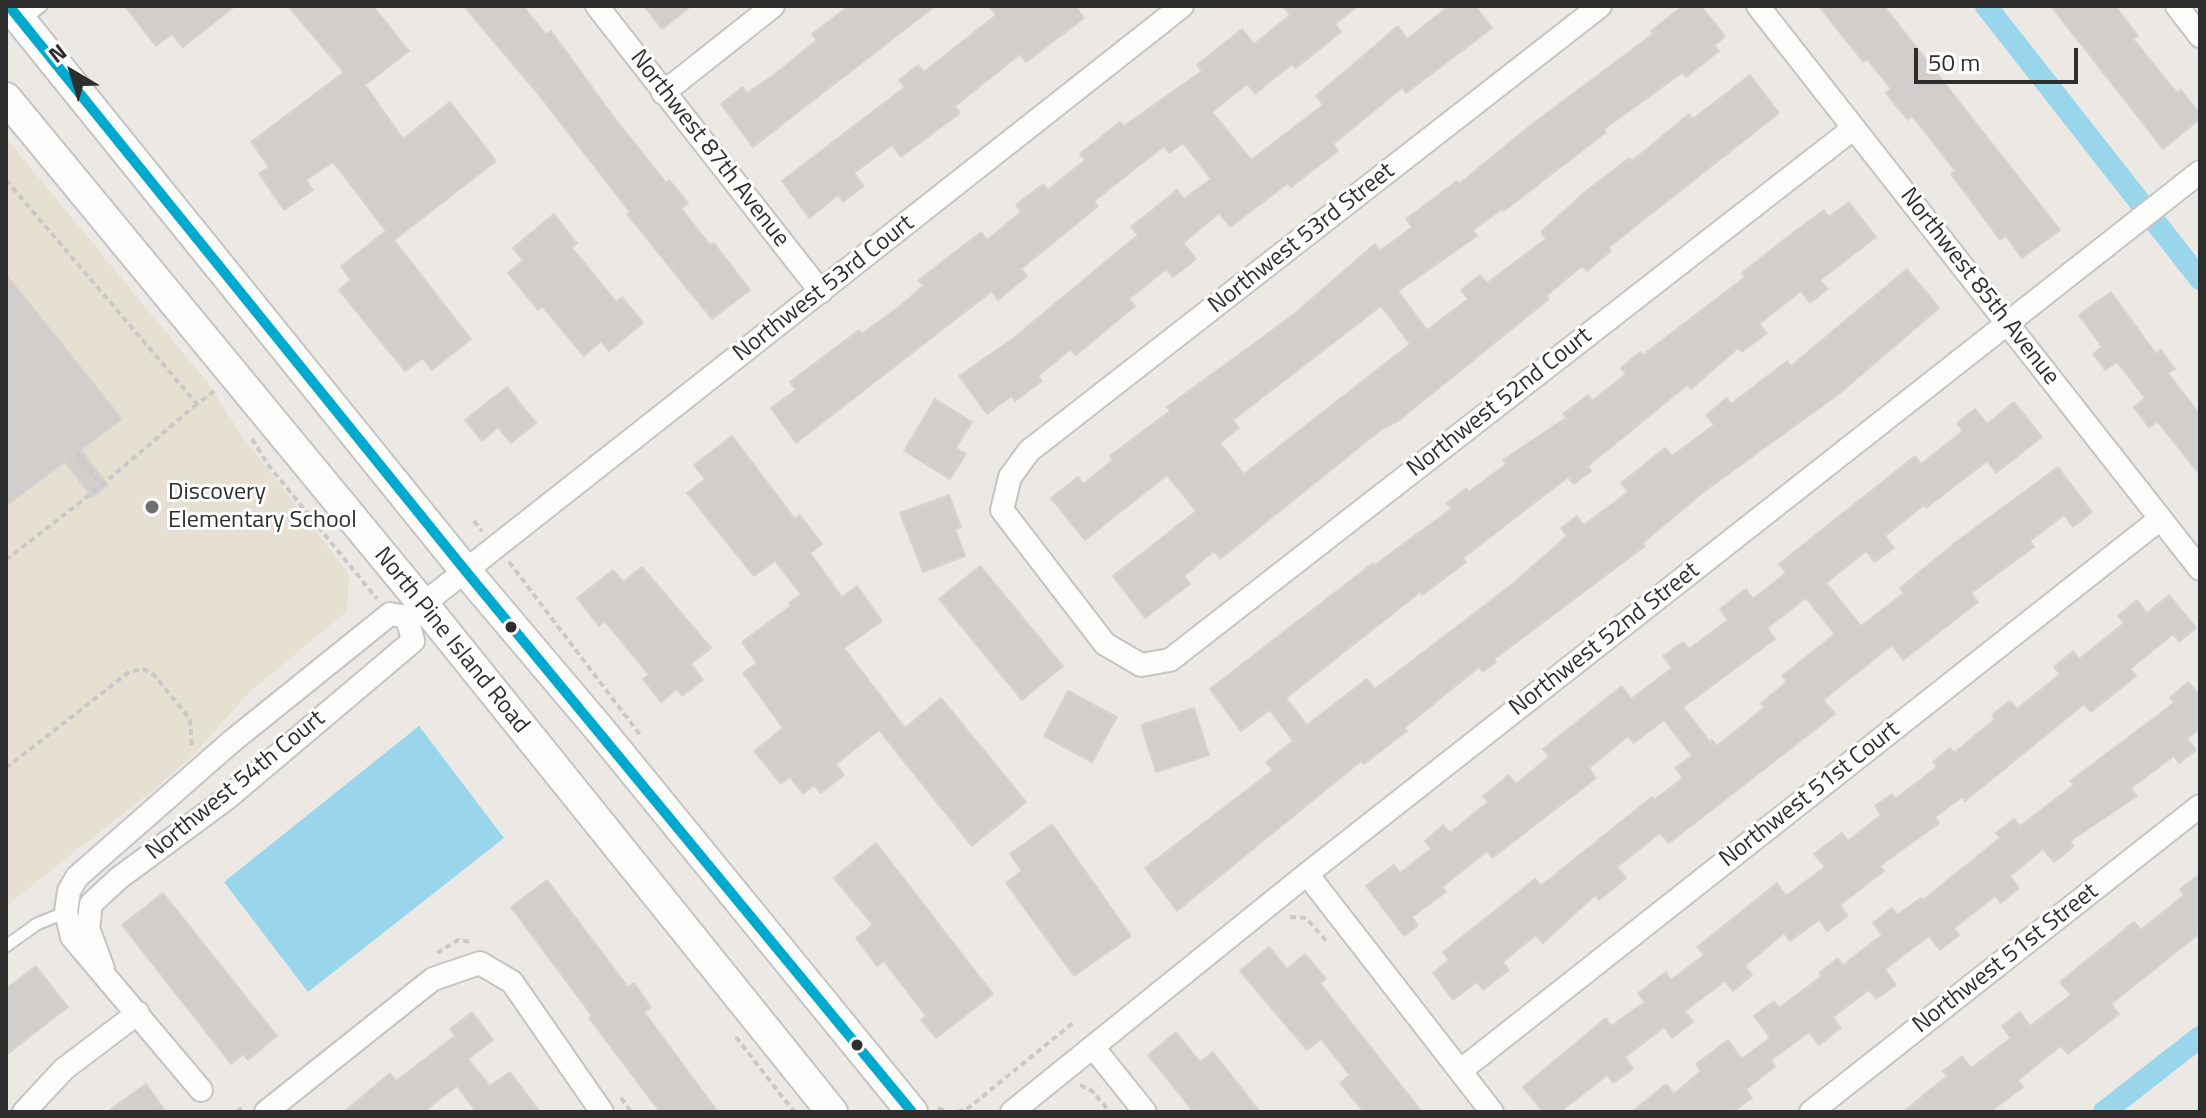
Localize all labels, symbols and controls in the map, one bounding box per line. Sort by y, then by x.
north arrow [32,32,112,112]
scale bar [1918,32,2082,82]
text: N [41,35,74,71]
text: 50 m [1928,44,1980,80]
street label: Northwest 87th Avenue [623,45,795,253]
street label: Northwest 53rd Street [1203,157,1401,321]
street label: Northwest 85th Avenue [1893,183,2065,391]
street label: Northwest 53rd Court [728,210,920,368]
street label: Northwest 52nd Court [1402,322,1598,484]
place label: Discovery Elementary School [168,479,357,535]
marker: Discovery Elementary School [143,498,161,516]
street label: North Pine Island Road [367,542,535,740]
street label: Northwest 52nd Street [1504,557,1706,723]
unlabelled marker [503,619,519,635]
street label: Northwest 54th Court [141,705,331,867]
street label: Northwest 51st Court [1714,716,1906,874]
street label: Northwest 51st Street [1908,878,2104,1040]
unlabelled marker [849,1037,865,1053]

